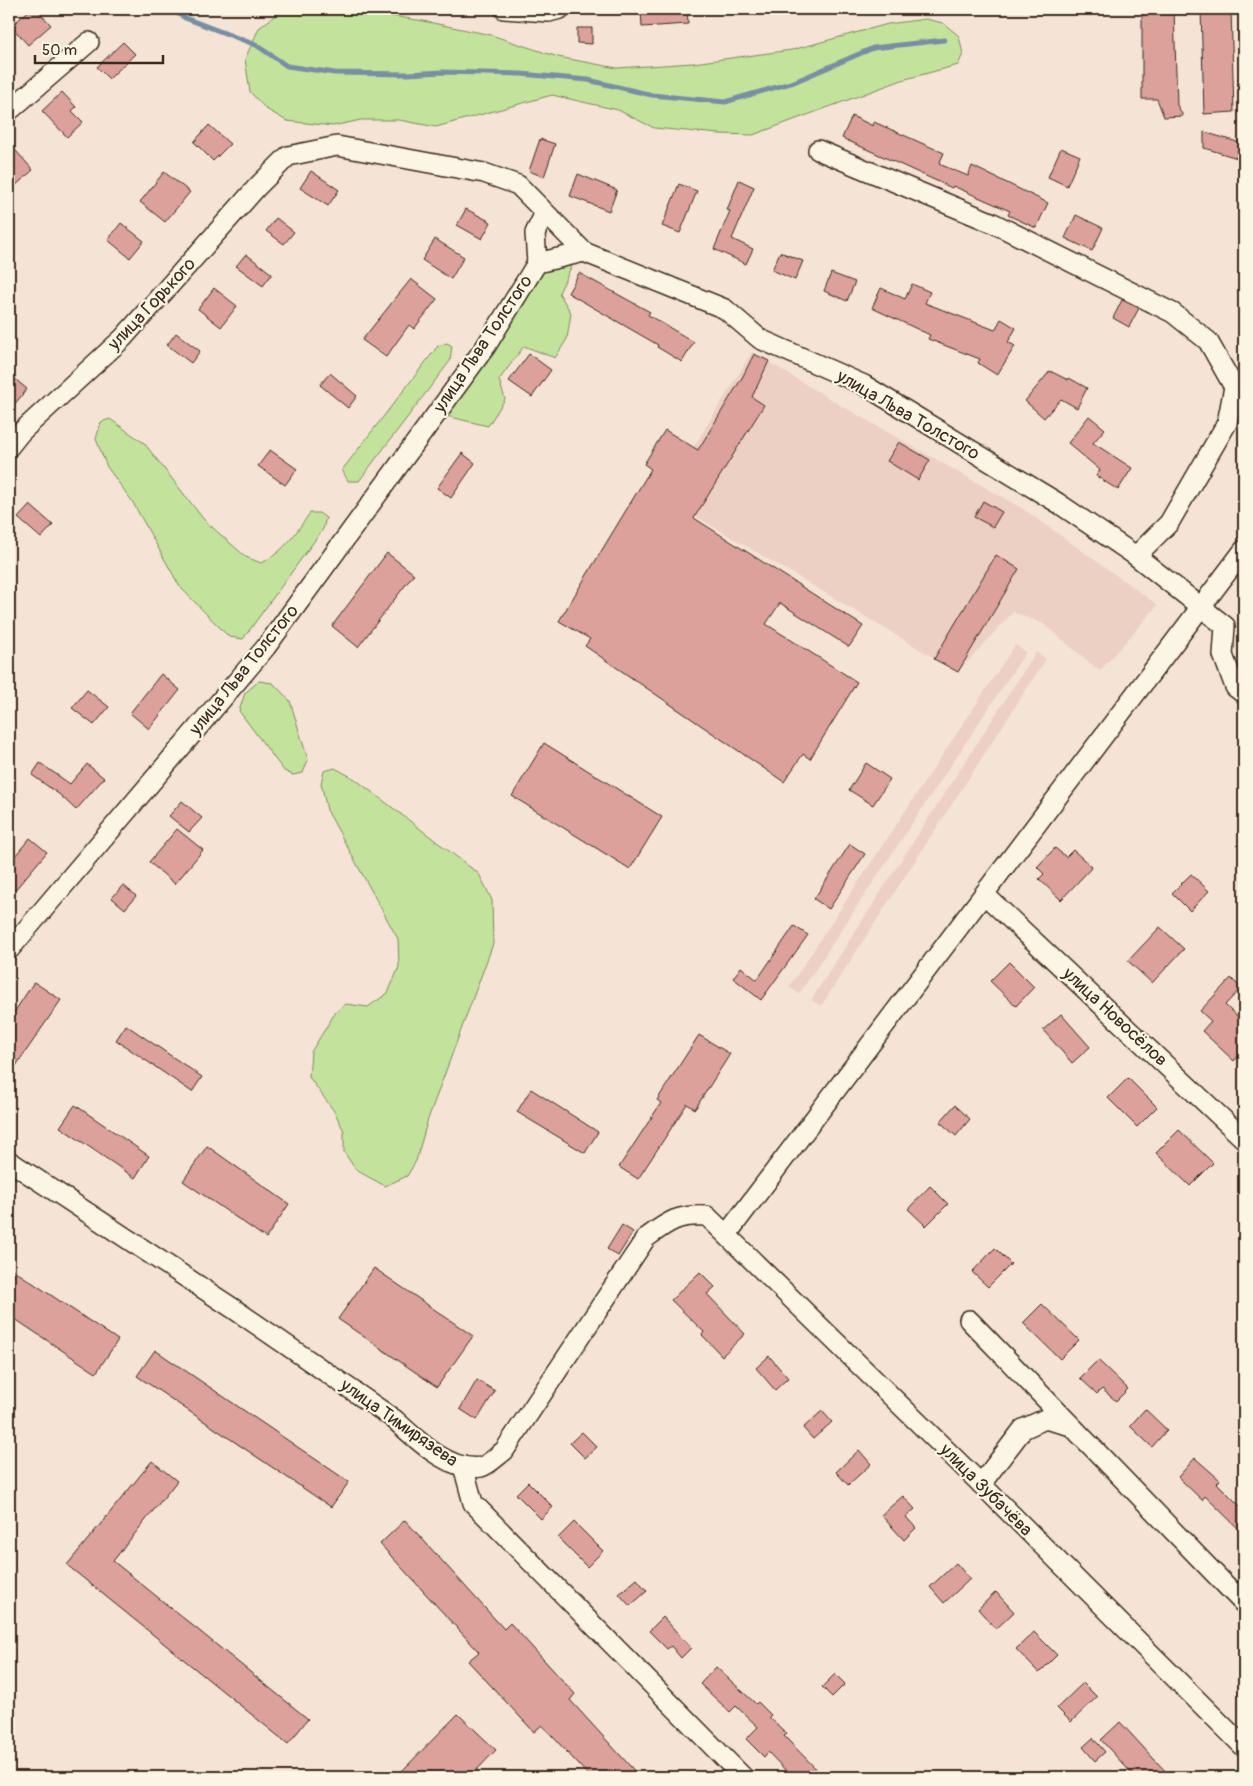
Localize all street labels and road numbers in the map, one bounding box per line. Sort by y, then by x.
street label: улица Горького [102,253,201,356]
street label: улица Льва Толстого [428,270,538,418]
street label: улица Льва Толстого [832,364,984,465]
street label: улица Льва Толстого [184,600,304,741]
street label: улица Новосёлов [1057,962,1172,1072]
street label: улица Тимирязева [335,1373,462,1472]
street label: улица Зубачёва [934,1438,1037,1541]

